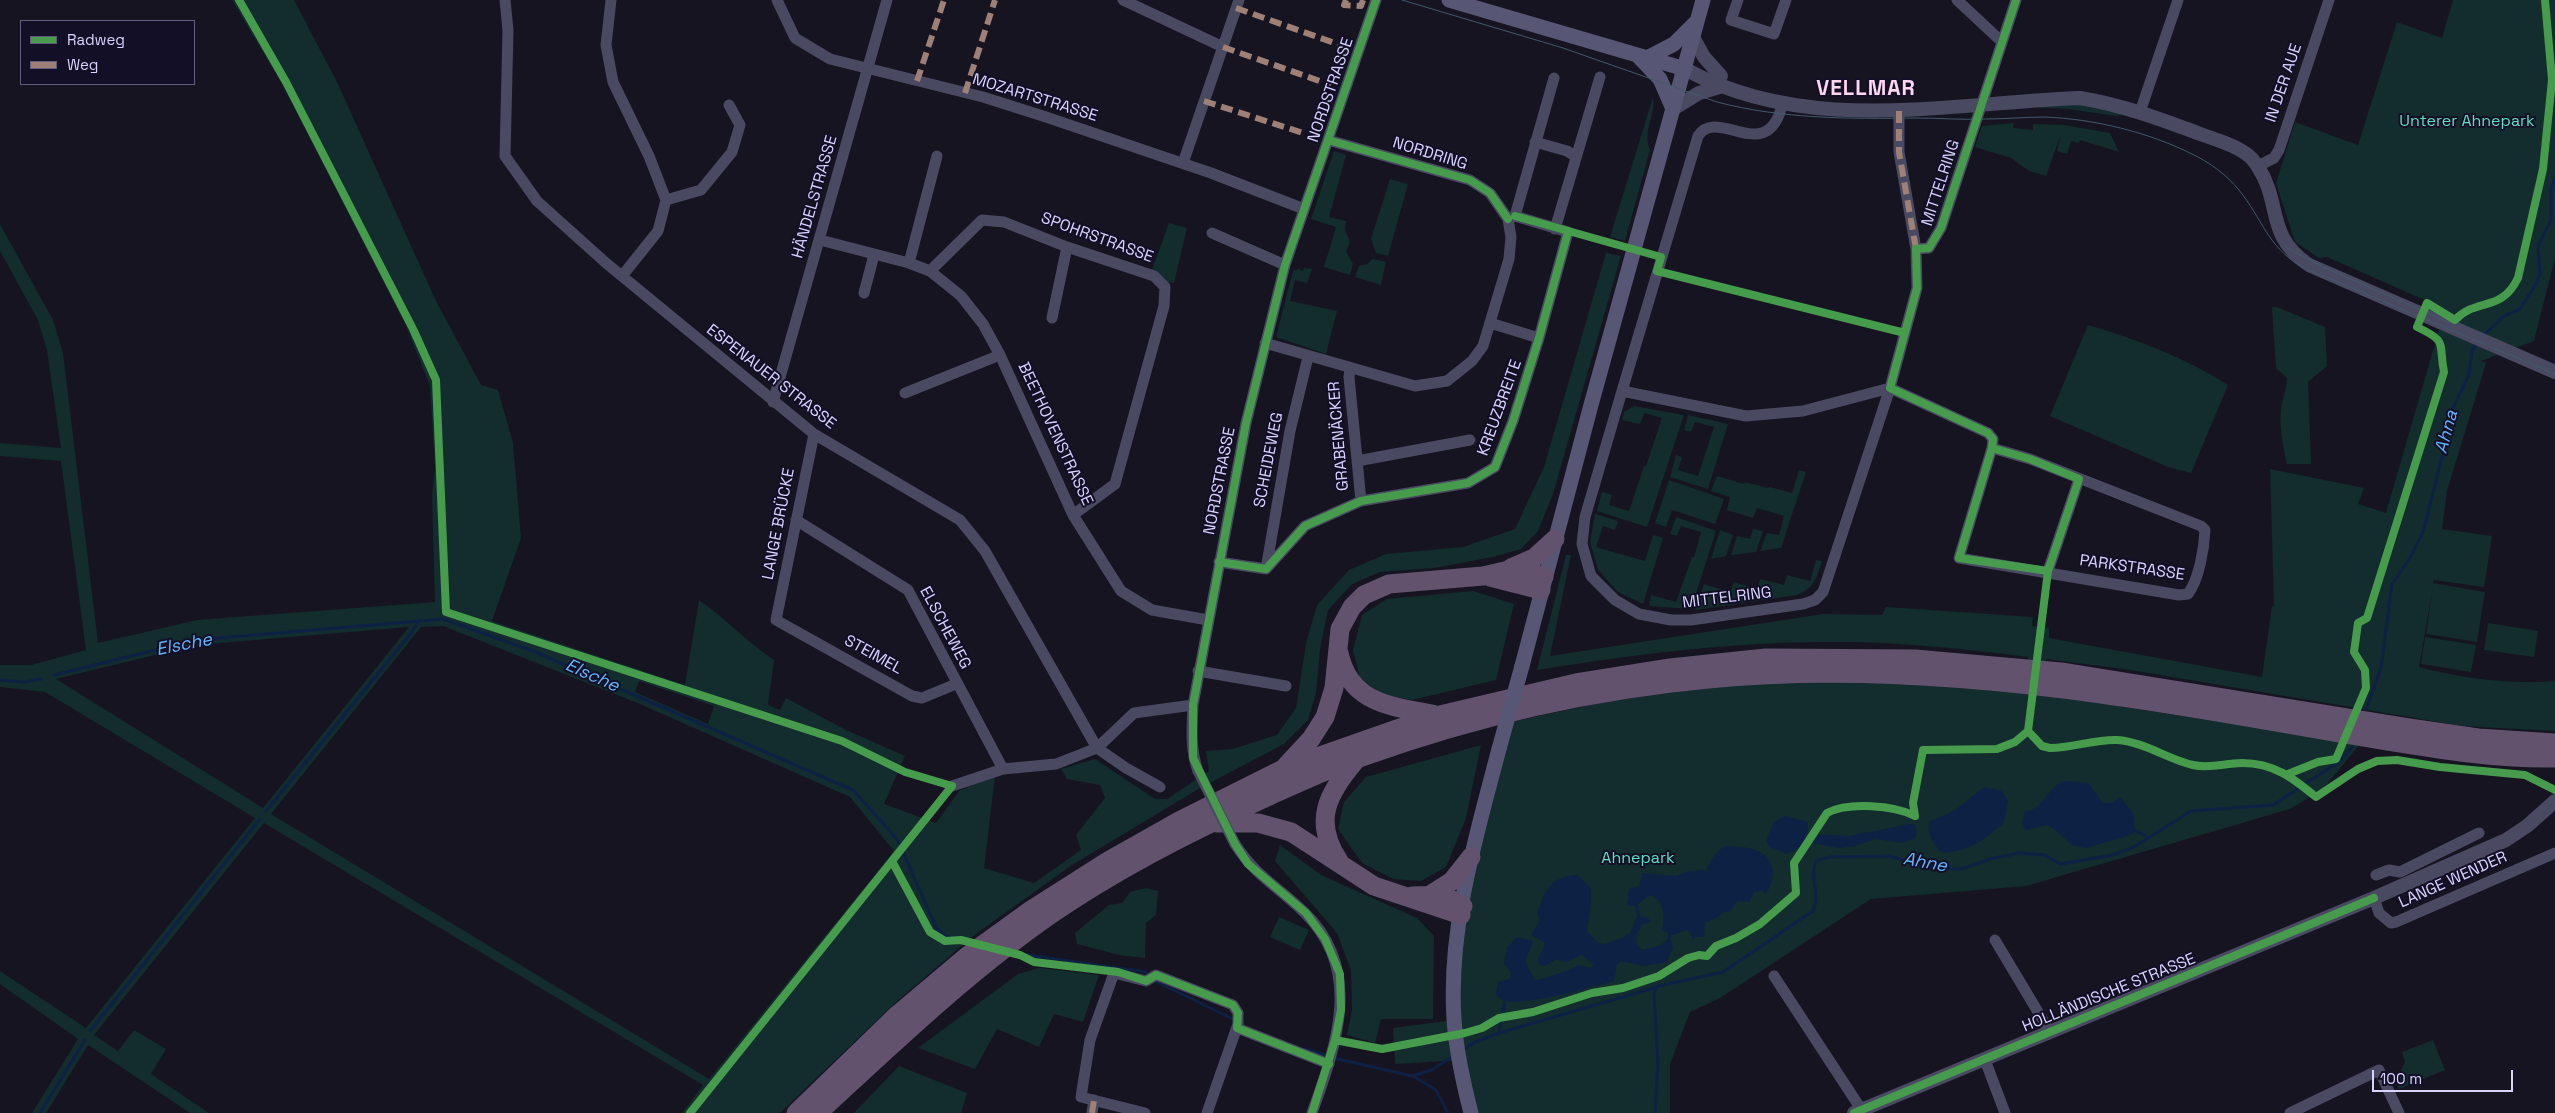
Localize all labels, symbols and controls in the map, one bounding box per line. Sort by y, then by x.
legend [20,20,195,85]
text: Radweg [67,30,125,49]
street label: NORDSTRASSE [1304,35,1358,145]
street label: IN DER AUE [2262,41,2306,125]
text: Weg [67,55,98,74]
street label: MOZARTSTRASSE [970,70,1100,126]
district label: VELLMAR [1815,76,1917,102]
park label: Unterer Ahnepark [2399,112,2535,132]
street label: HÄNDELSTRASSE [788,133,842,261]
street label: NORDRING [1390,134,1470,174]
street label: MITTELRING [1918,137,1964,229]
street label: SPOHRSTRASSE [1038,209,1156,267]
street label: ESPENAUER STRASSE [702,320,840,434]
street label: KREUZBREITE [1474,357,1526,459]
street label: BEETHOVENSTRASSE [1013,359,1097,509]
street label: GRABENÄCKER [1325,380,1353,492]
water label: Ahna [2431,408,2463,456]
street label: SCHEIDEWEG [1250,411,1288,509]
street label: NORDSTRASSE [1200,425,1240,537]
street label: LANGE BRÜCKE [759,466,799,582]
street label: PARKSTRASSE [2078,551,2186,585]
street label: ELSCHEWEG [915,583,975,673]
street label: MITTELRING [1681,583,1773,613]
water label: Elsche [154,629,214,661]
street label: STEIMEL [841,631,905,679]
water label: Elsche [562,655,622,697]
street label: LANGE WENDER [2396,848,2510,912]
park label: Ahnepark [1601,849,1675,869]
water label: Ahne [1901,849,1949,877]
street label: HOLLÄNDISCHE STRASSE [2020,949,2198,1037]
scale bar [2375,1060,2516,1092]
text: 100 m [2380,1069,2422,1088]

